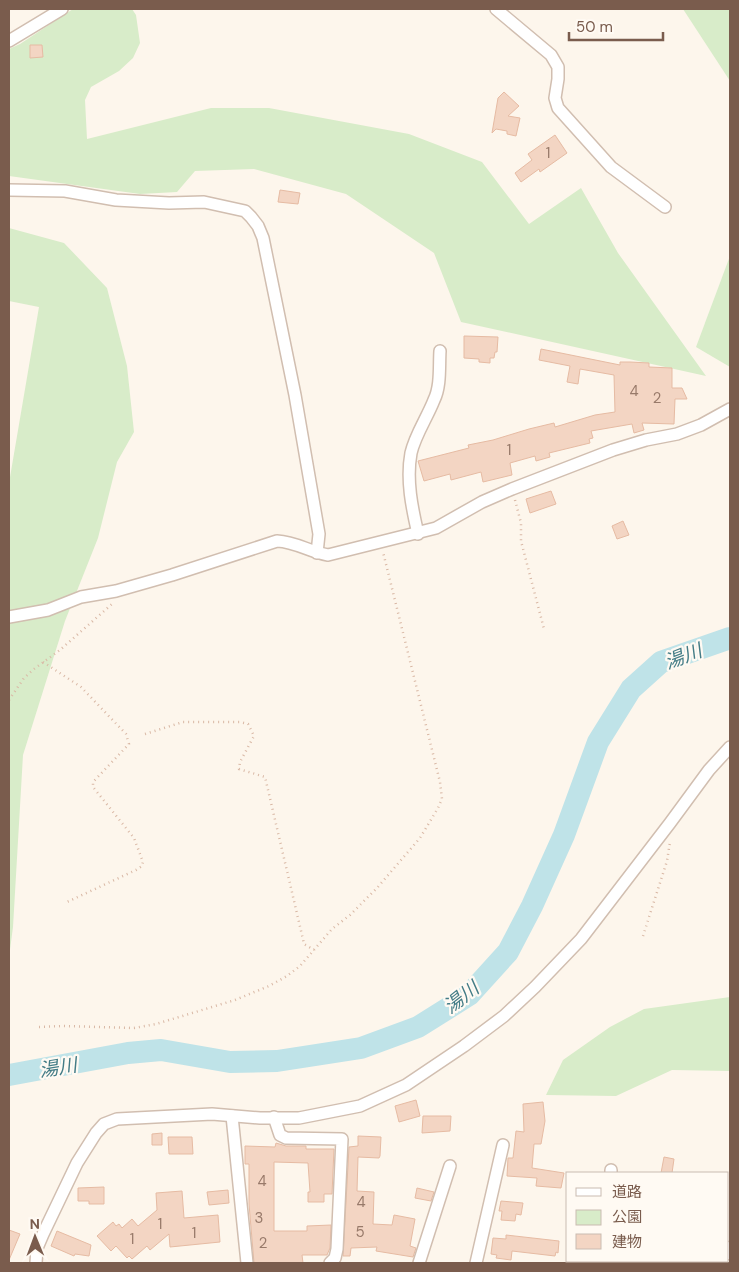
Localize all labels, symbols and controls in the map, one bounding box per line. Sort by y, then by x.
scale bar [569,10,663,42]
text: 50 m [576,17,613,37]
house number: 1 [546,143,550,163]
house number: 4 [629,381,639,401]
house number: 2 [653,388,661,408]
house number: 1 [507,440,511,460]
water label: 湯川 [661,637,707,675]
water label: 湯川 [439,975,486,1019]
water label: 湯川 [37,1052,81,1083]
house number: 4 [257,1171,267,1191]
legend [566,1172,729,1262]
text: 道路 [612,1182,642,1202]
house number: 4 [356,1192,366,1212]
text: 公園 [612,1207,642,1227]
house number: 3 [255,1208,263,1228]
north arrow [10,1212,60,1262]
house number: 1 [158,1214,162,1234]
text: N [30,1215,40,1233]
house number: 5 [355,1222,365,1242]
house number: 1 [192,1223,196,1243]
house number: 1 [130,1229,134,1249]
text: 建物 [612,1232,642,1252]
house number: 2 [259,1233,267,1253]

